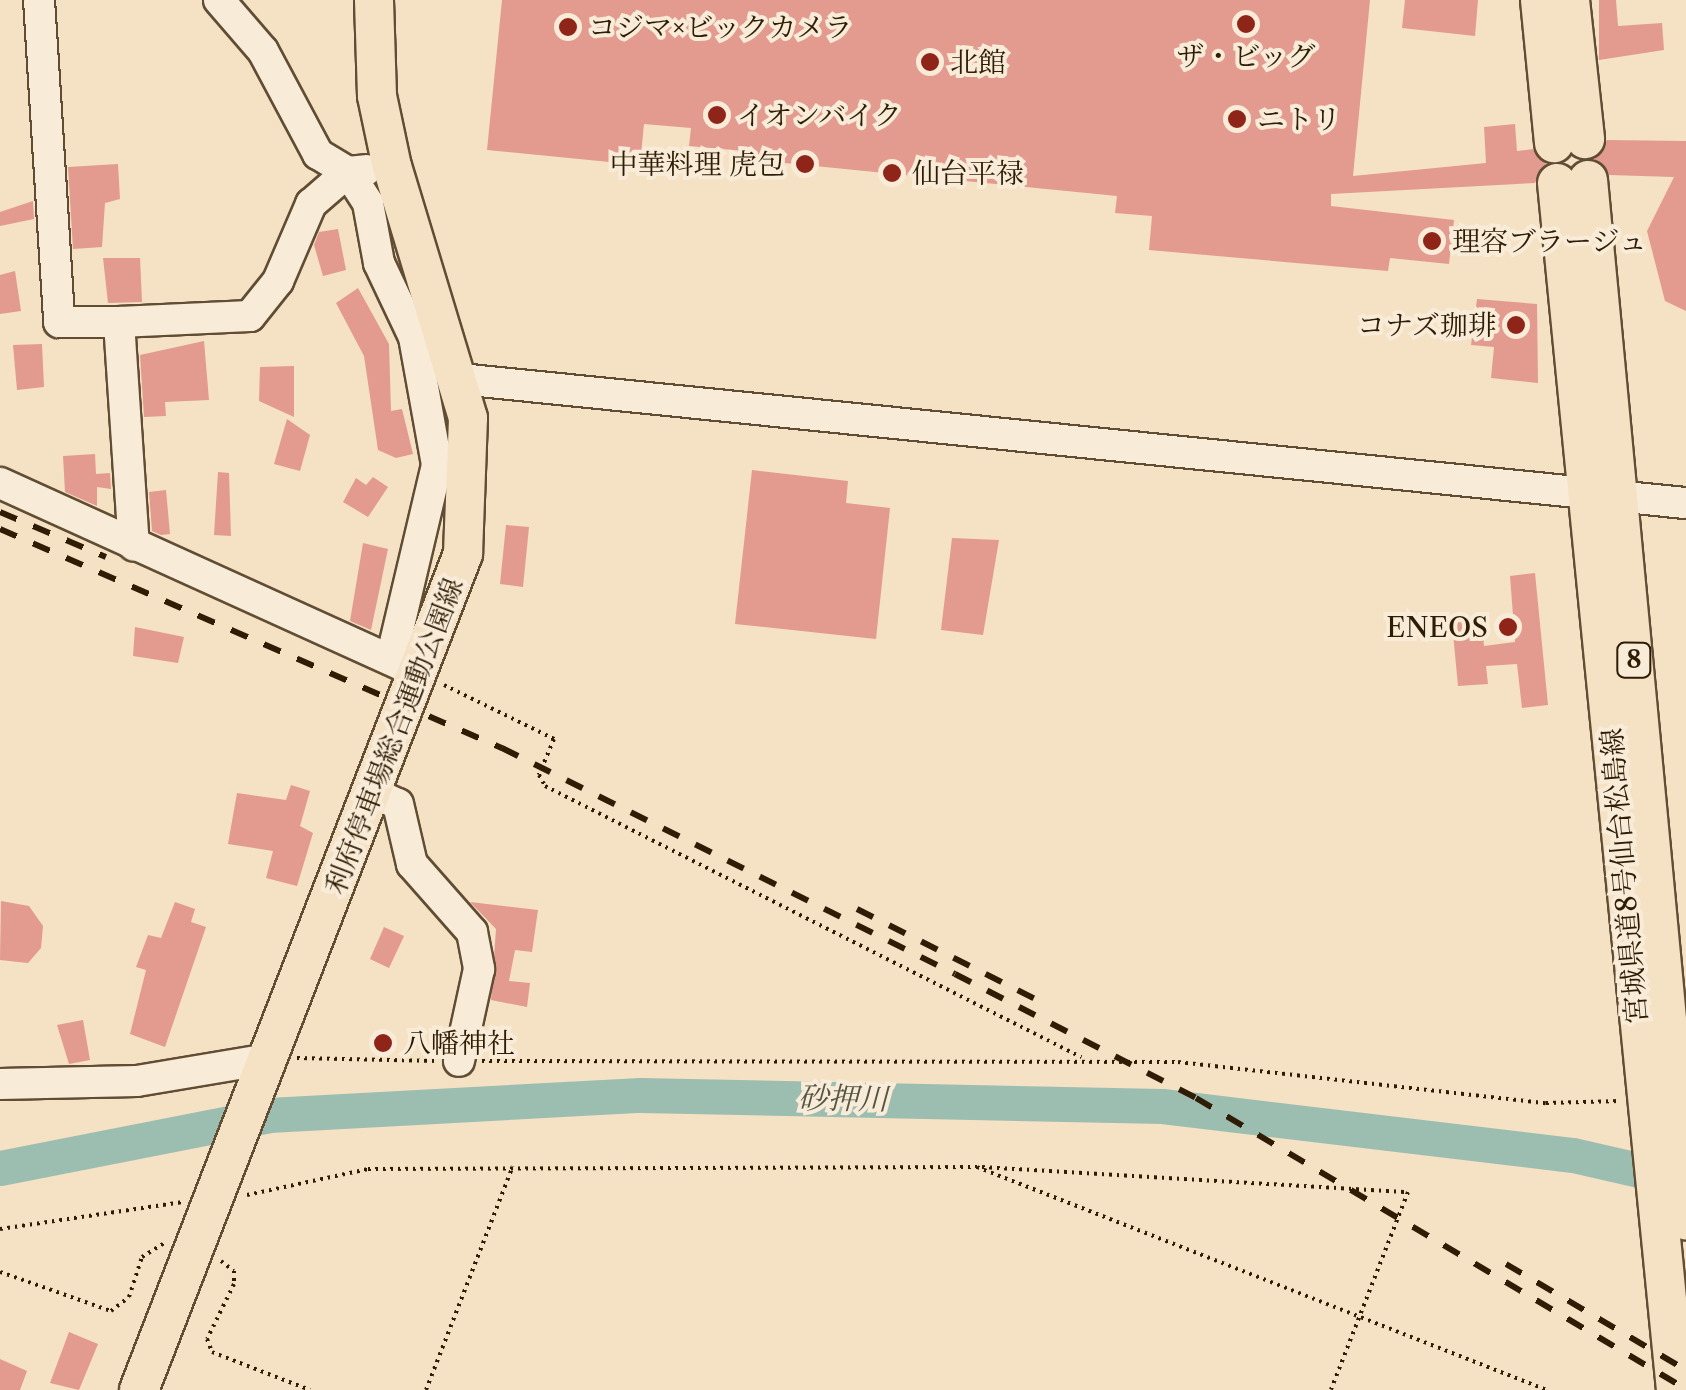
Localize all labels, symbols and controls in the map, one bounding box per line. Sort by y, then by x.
place label: コジマ×ビックカメラ [588,10,854,44]
marker: ザ・ビッグ [1235,13,1257,35]
marker: コジマ×ビックカメラ [557,16,579,38]
place label: ザ・ビッグ [1176,39,1316,73]
place label: 北館 [950,45,1006,79]
marker: 北館 [919,51,941,73]
place label: イオンバイク [737,98,905,132]
place label: ニトリ [1257,102,1341,136]
marker: イオンバイク [706,104,728,126]
marker: ニトリ [1226,108,1248,130]
place label: 中華料理 虎包 [610,147,785,181]
marker: 中華料理 虎包 [794,153,816,175]
place label: 仙台平禄 [912,156,1024,190]
marker: 仙台平禄 [881,162,903,184]
place label: 理容ブラージュ [1452,224,1648,258]
marker: 理容ブラージュ [1421,230,1443,252]
place label: コナズ珈琲 [1356,308,1496,342]
marker: コナズ珈琲 [1505,314,1527,336]
street label: 利府停車場総合運動公園線 [318,573,470,899]
place label: ENEOS [1386,610,1488,644]
marker: ENEOS [1497,616,1519,638]
road number: 8 [1614,640,1654,680]
street label: 宮城県道8号仙台松島線 [1594,727,1654,1025]
place label: 八幡神社 [403,1026,515,1060]
marker: 八幡神社 [372,1032,394,1054]
water label: 砂押川 [798,1080,888,1118]

